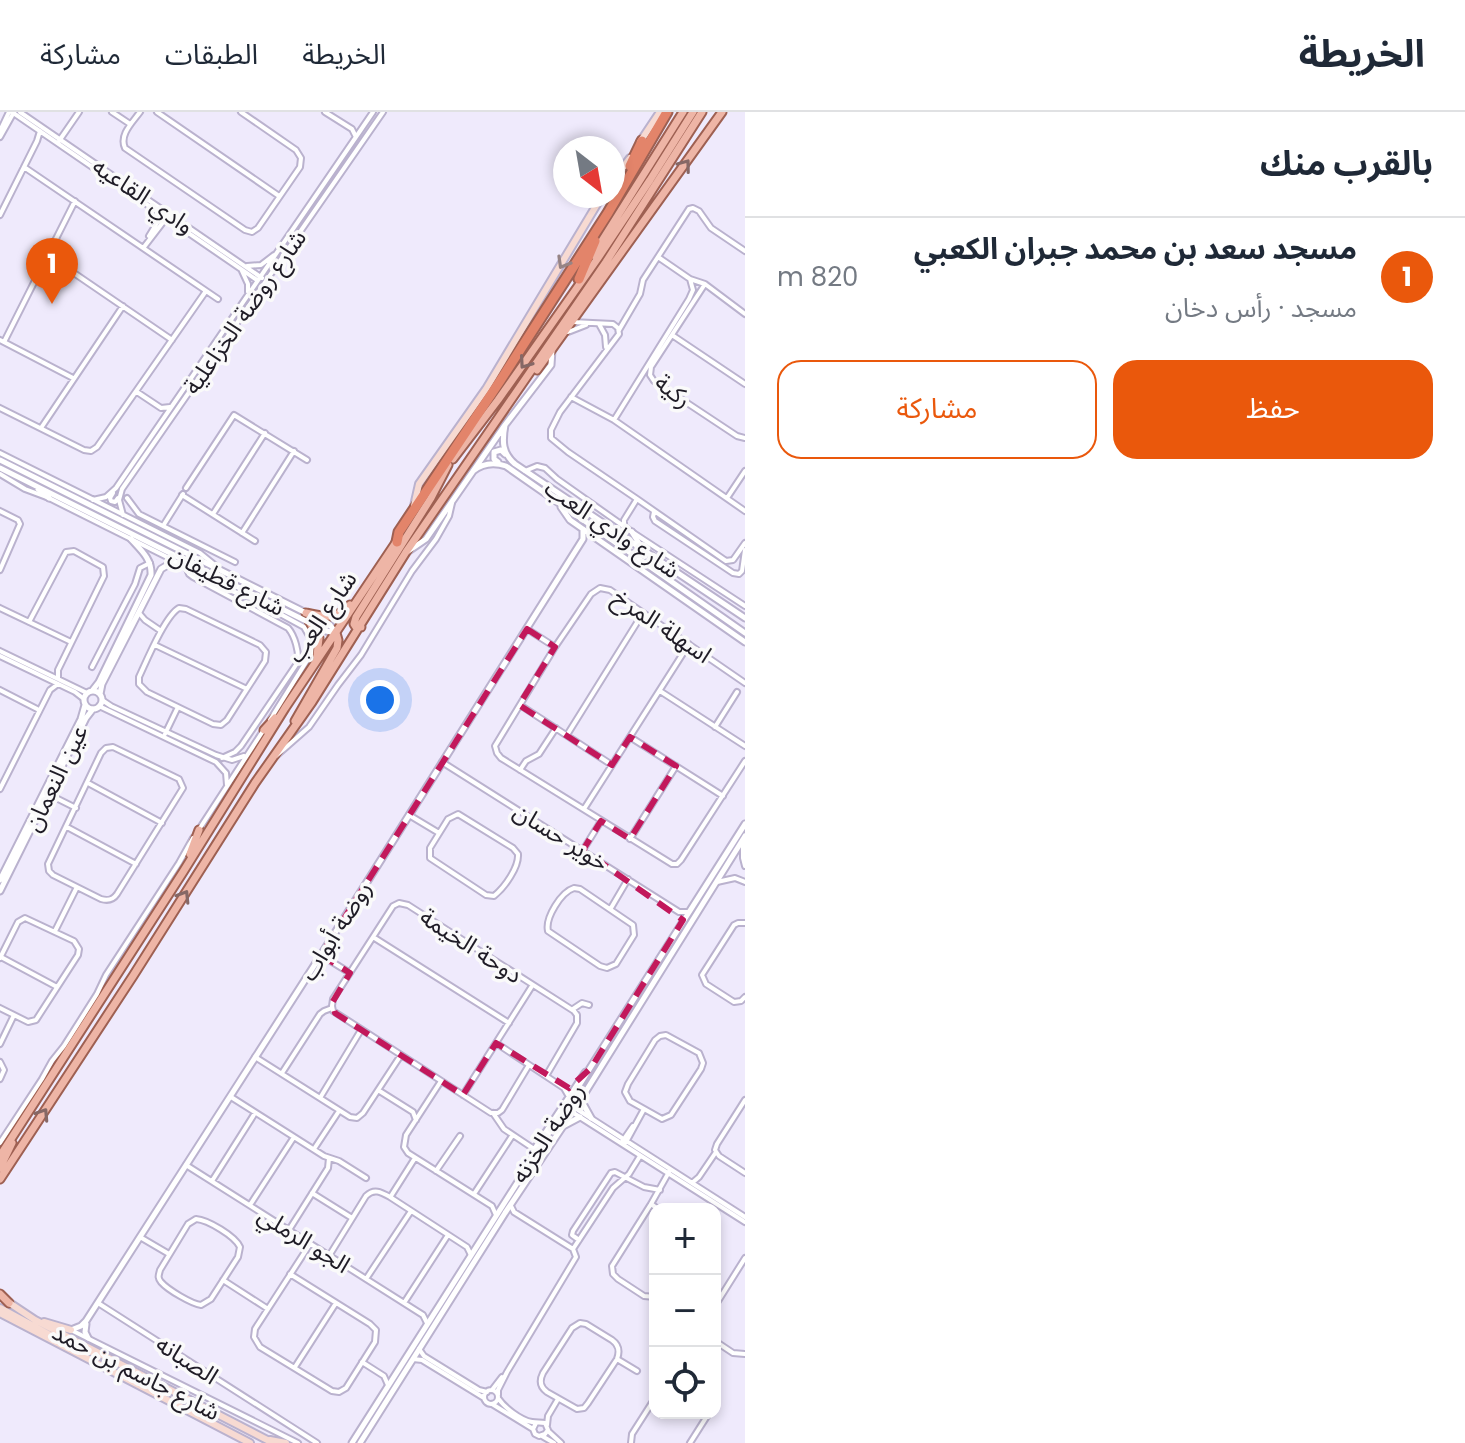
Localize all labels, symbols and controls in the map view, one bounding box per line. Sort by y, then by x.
text: الخريطة [1299,27,1425,80]
text: مشاركة [40,35,121,74]
text: الطبقات [165,35,258,74]
text: الخريطة [302,35,386,74]
north arrow [553,136,625,208]
text: بالقرب منك [1260,139,1433,187]
street label: وادي القاعيه [85,149,201,244]
one-way arrow [675,159,689,173]
street label: شارع روضة الخزاعلية [175,223,315,401]
text: مسجد سعد بن محمد جبران الكعبي [914,227,1357,270]
pin: 1 [26,238,78,304]
one-way arrow [557,254,573,269]
text: 820 m [777,259,858,295]
text: 1 [1402,259,1412,295]
text: مسجد · رأس دخان [1165,290,1357,326]
one-way arrow [520,354,535,368]
button: مشاركة [777,360,1097,459]
button: حفظ [1113,360,1433,459]
street label: ركية [648,366,699,415]
street label: شارع وادي العب [537,471,686,588]
street label: شارع قطيفان [163,537,291,625]
street label: شارع العب [279,564,365,670]
street label: اسهلة المرخ [606,580,718,672]
your location [360,680,400,720]
street label: عين النعمان [16,719,96,837]
street label: خوير حسان [507,794,615,879]
street label: روضة أبواب [292,874,379,987]
one-way arrow [174,890,189,904]
street label: دوحة الخيمة [414,900,529,991]
street label: روضة الخزنه [503,1076,592,1189]
one-way arrow [33,1108,48,1123]
street label: الجو الرملي [251,1198,357,1283]
map controls [649,1203,721,1419]
button: + [649,1203,721,1275]
button: − [649,1275,721,1347]
street label: شارع جاسم بن حمد [46,1315,226,1429]
street label: الصبانه [150,1327,225,1392]
button: locate [649,1347,721,1419]

